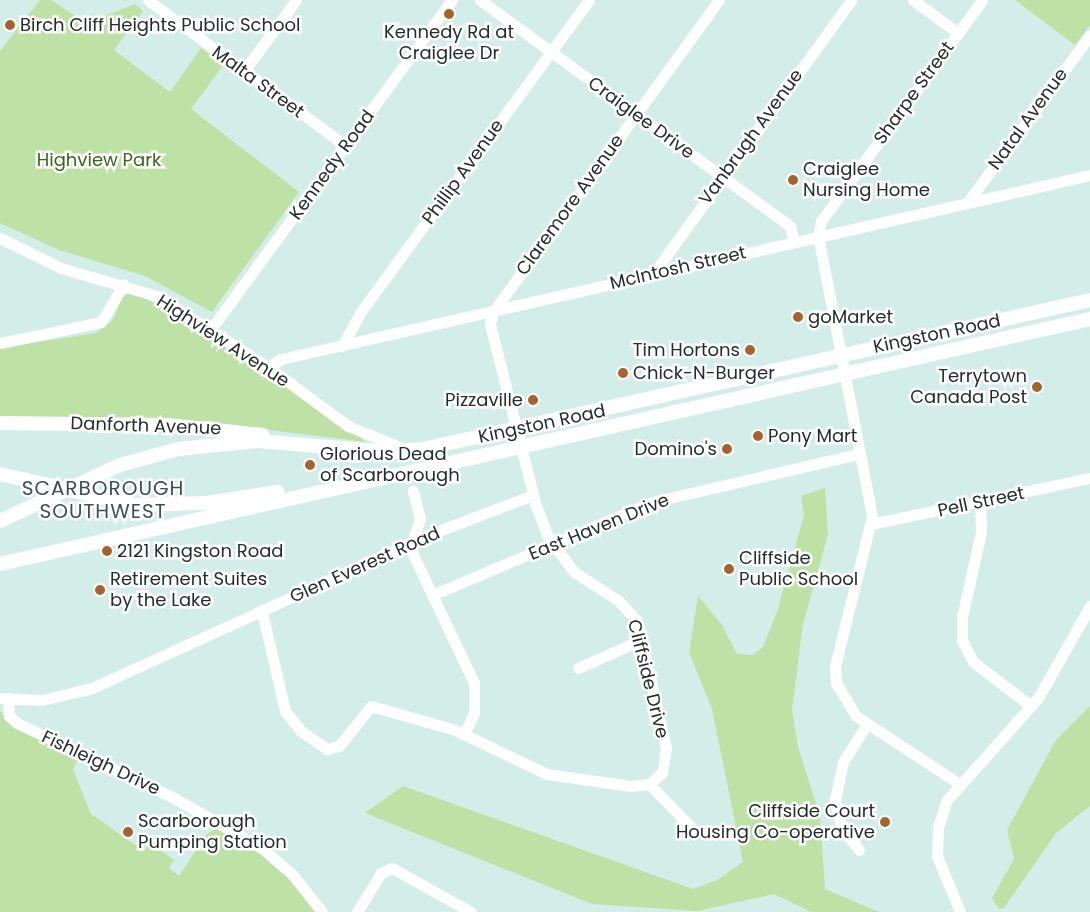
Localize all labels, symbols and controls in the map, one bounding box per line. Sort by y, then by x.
marker: Kennedy Rd at Craiglee Dr [443,8,455,20]
place label: Birch Cliff Heights Public School [20,14,300,36]
marker: Birch Cliff Heights Public School [4,19,16,31]
place label: Kennedy Rd at Craiglee Dr [384,22,514,64]
street label: Sharpe Street [869,37,959,149]
street label: Malta Street [208,41,308,123]
street label: Natal Avenue [984,64,1072,174]
street label: Vanbrugh Avenue [695,65,807,209]
street label: Craiglee Drive [584,72,698,164]
street label: Kennedy Road [285,106,379,224]
street label: Phillip Avenue [418,115,508,229]
street label: Claremore Avenue [512,130,628,280]
park label: Highview Park [37,149,161,171]
place label: Craiglee Nursing Home [803,159,930,202]
marker: Craiglee Nursing Home [787,174,799,186]
street label: McIntosh Street [608,242,748,294]
street label: Highview Avenue [153,290,293,392]
place label: goMarket [808,306,893,328]
street label: Kingston Road [871,310,1003,358]
marker: goMarket [792,311,804,323]
place label: Tim Hortons [633,339,740,361]
marker: Tim Hortons [744,344,756,356]
place label: Chick-N-Burger [633,362,775,384]
place label: Terrytown Canada Post [910,366,1027,408]
marker: Chick-N-Burger [617,367,629,379]
marker: Terrytown Canada Post [1031,381,1043,393]
place label: Pizzaville [445,389,523,411]
marker: Pizzaville [527,394,539,406]
street label: Kingston Road [476,400,608,448]
street label: Danforth Avenue [70,413,222,439]
place label: Pony Mart [768,425,857,447]
marker: Pony Mart [752,430,764,442]
place label: Domino's [634,438,717,460]
marker: Domino's [721,443,733,455]
place label: Glorious Dead of Scarborough [320,444,460,486]
marker: Glorious Dead of Scarborough [304,459,316,471]
district label: SCARBOROUGH SOUTHWEST [20,476,186,523]
street label: Pell Street [936,482,1026,522]
street label: East Haven Drive [526,489,672,565]
street label: Glen Everest Road [287,522,443,608]
place label: 2121 Kingston Road [117,540,284,562]
marker: 2121 Kingston Road [101,545,113,557]
place label: Cliffside Public School [739,548,858,590]
marker: Cliffside Public School [723,563,735,575]
place label: Retirement Suites by the Lake [110,569,267,612]
marker: Retirement Suites by the Lake [94,584,106,596]
street label: Cliffside Drive [623,617,673,741]
street label: Fishleigh Drive [38,726,164,800]
place label: Cliffside Court Housing Co-operative [676,801,875,844]
place label: Scarborough Pumping Station [138,811,287,854]
marker: Cliffside Court Housing Co-operative [879,816,891,828]
marker: Scarborough Pumping Station [122,826,134,838]

